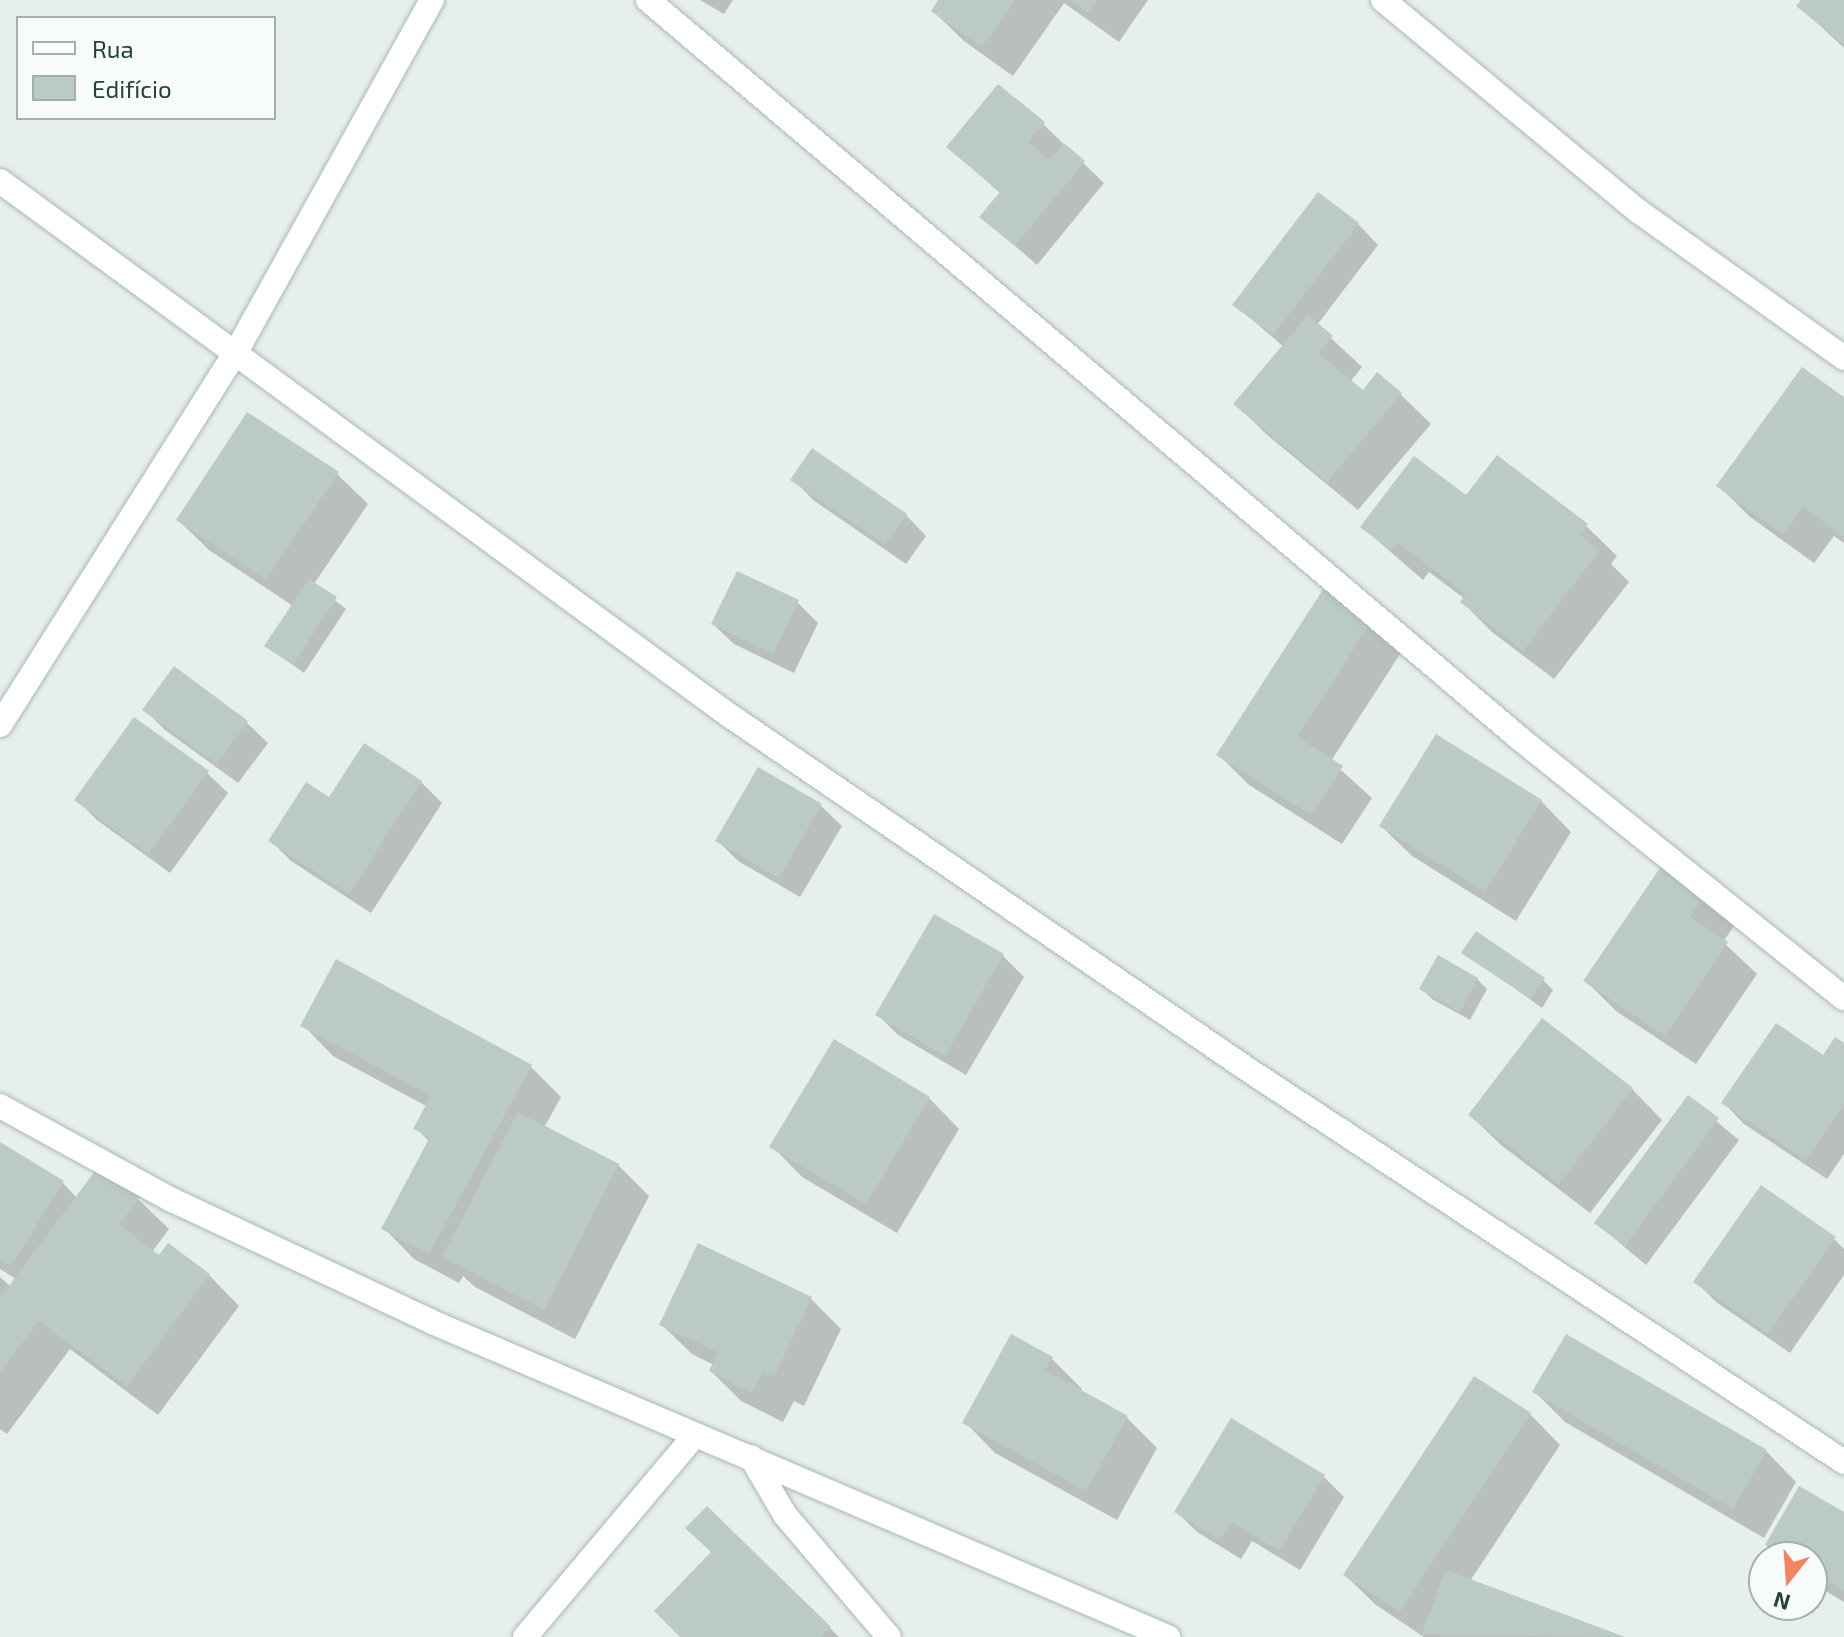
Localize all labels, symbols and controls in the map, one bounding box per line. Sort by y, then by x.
legend [16,16,276,120]
text: Rua [92,34,134,63]
text: Edifício [92,74,172,103]
north arrow [1748,1541,1828,1621]
text: N [1770,1587,1793,1617]

